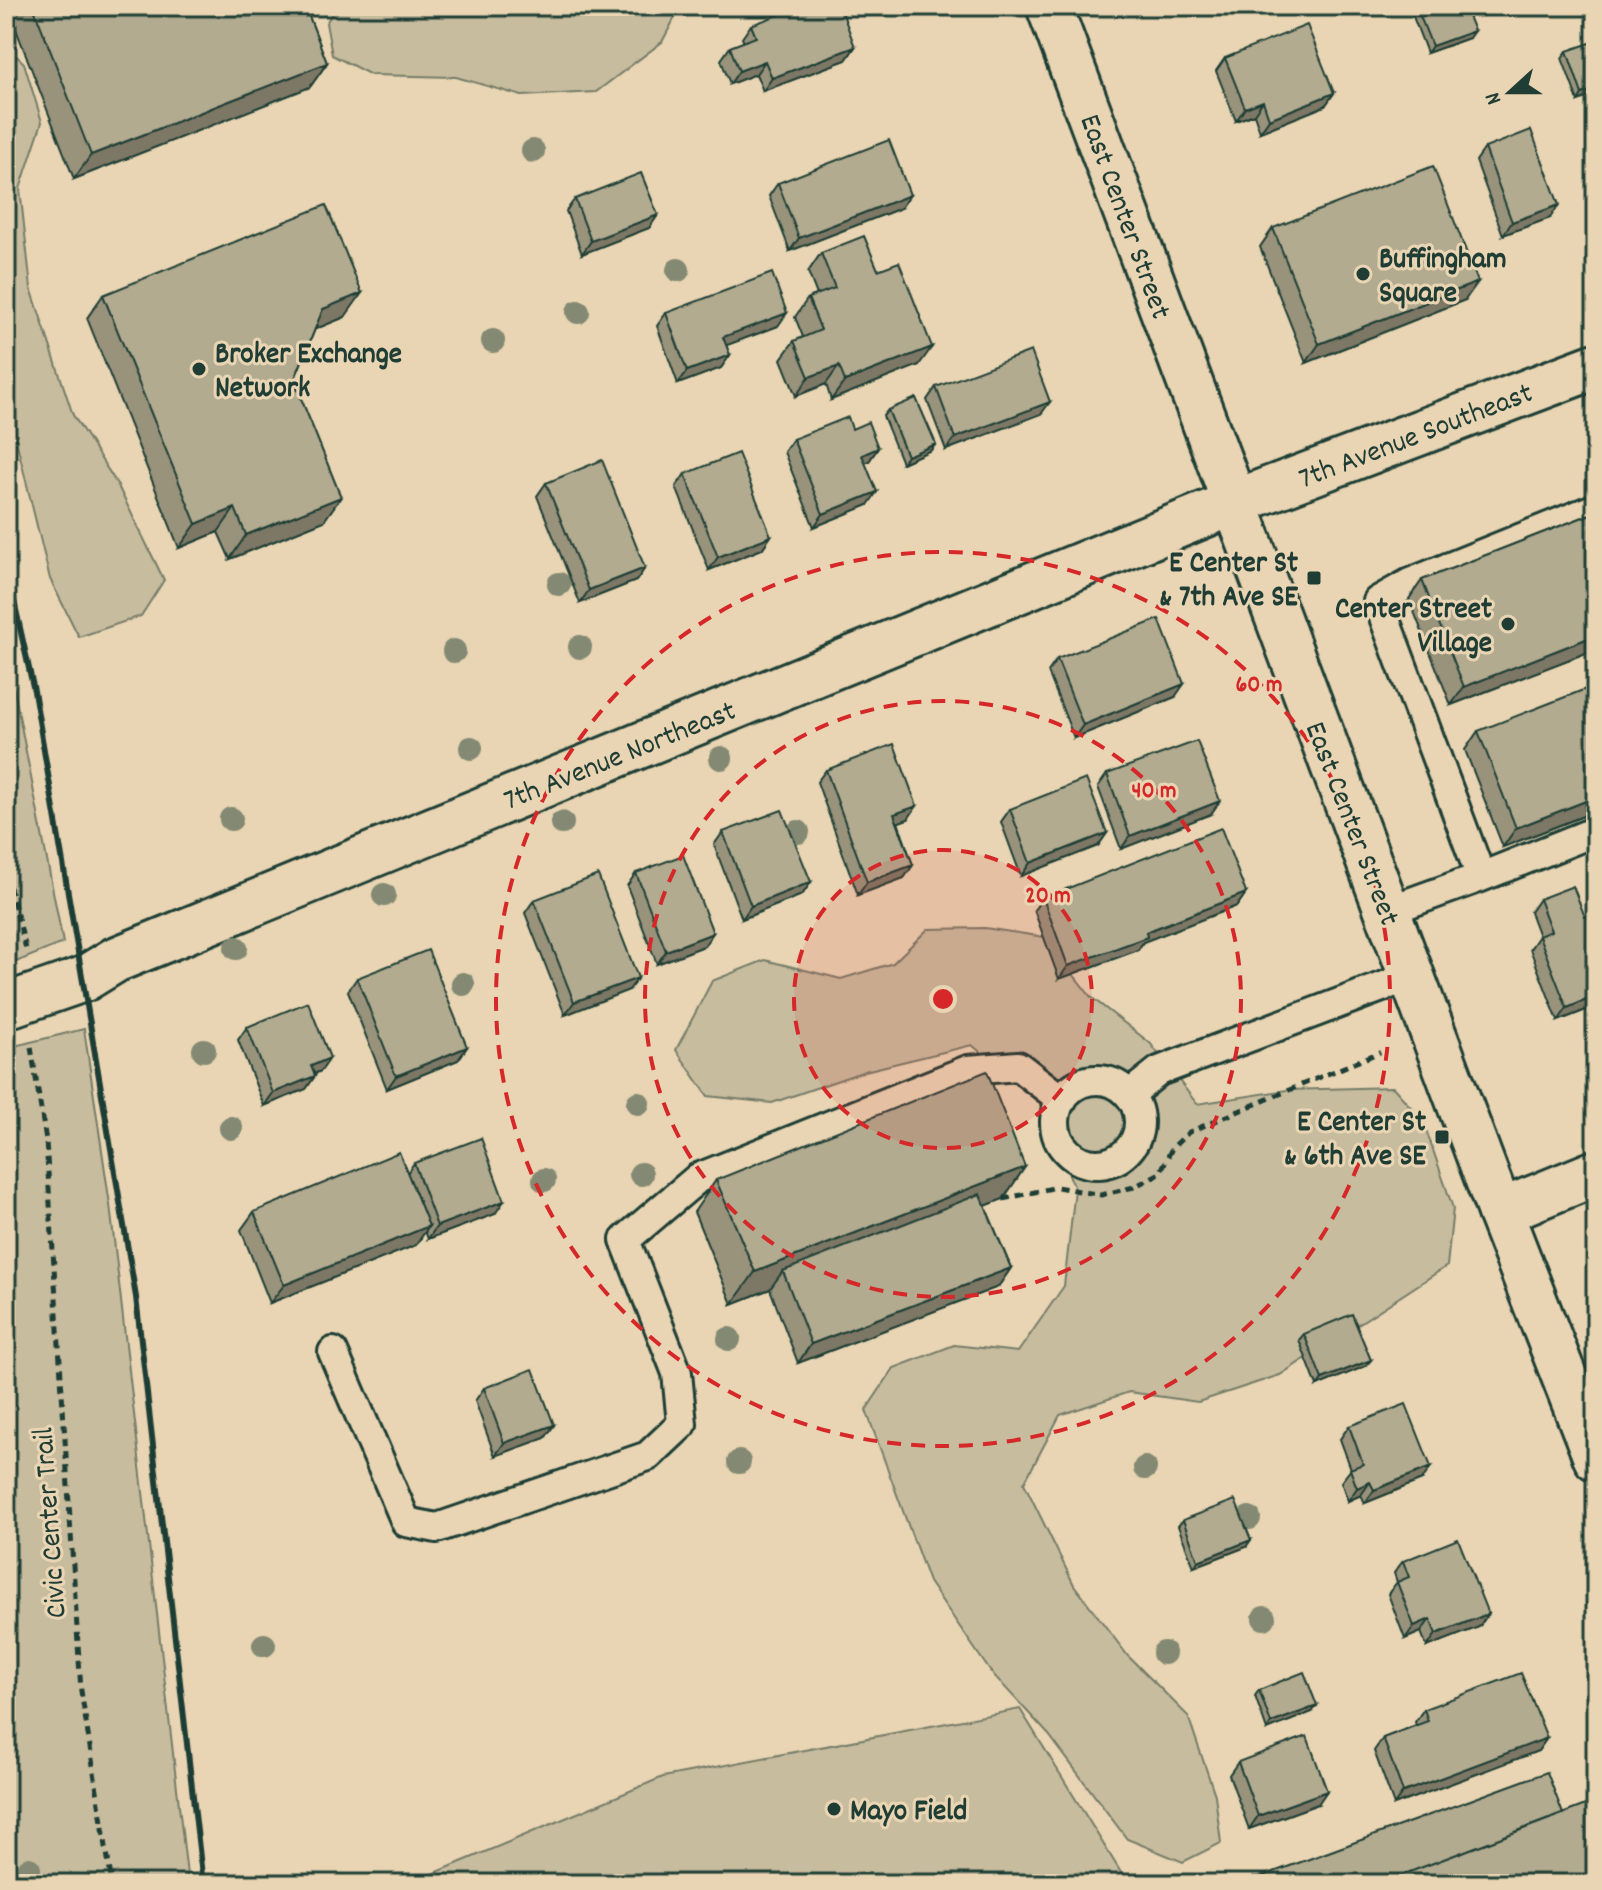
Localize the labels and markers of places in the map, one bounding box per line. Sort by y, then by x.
place label: Buffingham Square [1379,240,1507,317]
marker: Buffingham Square [1354,265,1372,283]
place label: Broker Exchange Network [215,335,402,412]
marker: Broker Exchange Network [190,360,208,378]
place label: E Center St & 7th Ave SE [1159,544,1298,621]
marker: E Center St & 7th Ave SE [1305,569,1323,587]
place label: Center Street Village [1335,590,1492,667]
marker: Center Street Village [1499,615,1517,633]
centre of rings [929,985,957,1013]
place label: E Center St & 6th Ave SE [1284,1103,1426,1180]
marker: E Center St & 6th Ave SE [1433,1128,1451,1146]
place label: Mayo Field [850,1792,967,1835]
marker: Mayo Field [825,1800,843,1818]

